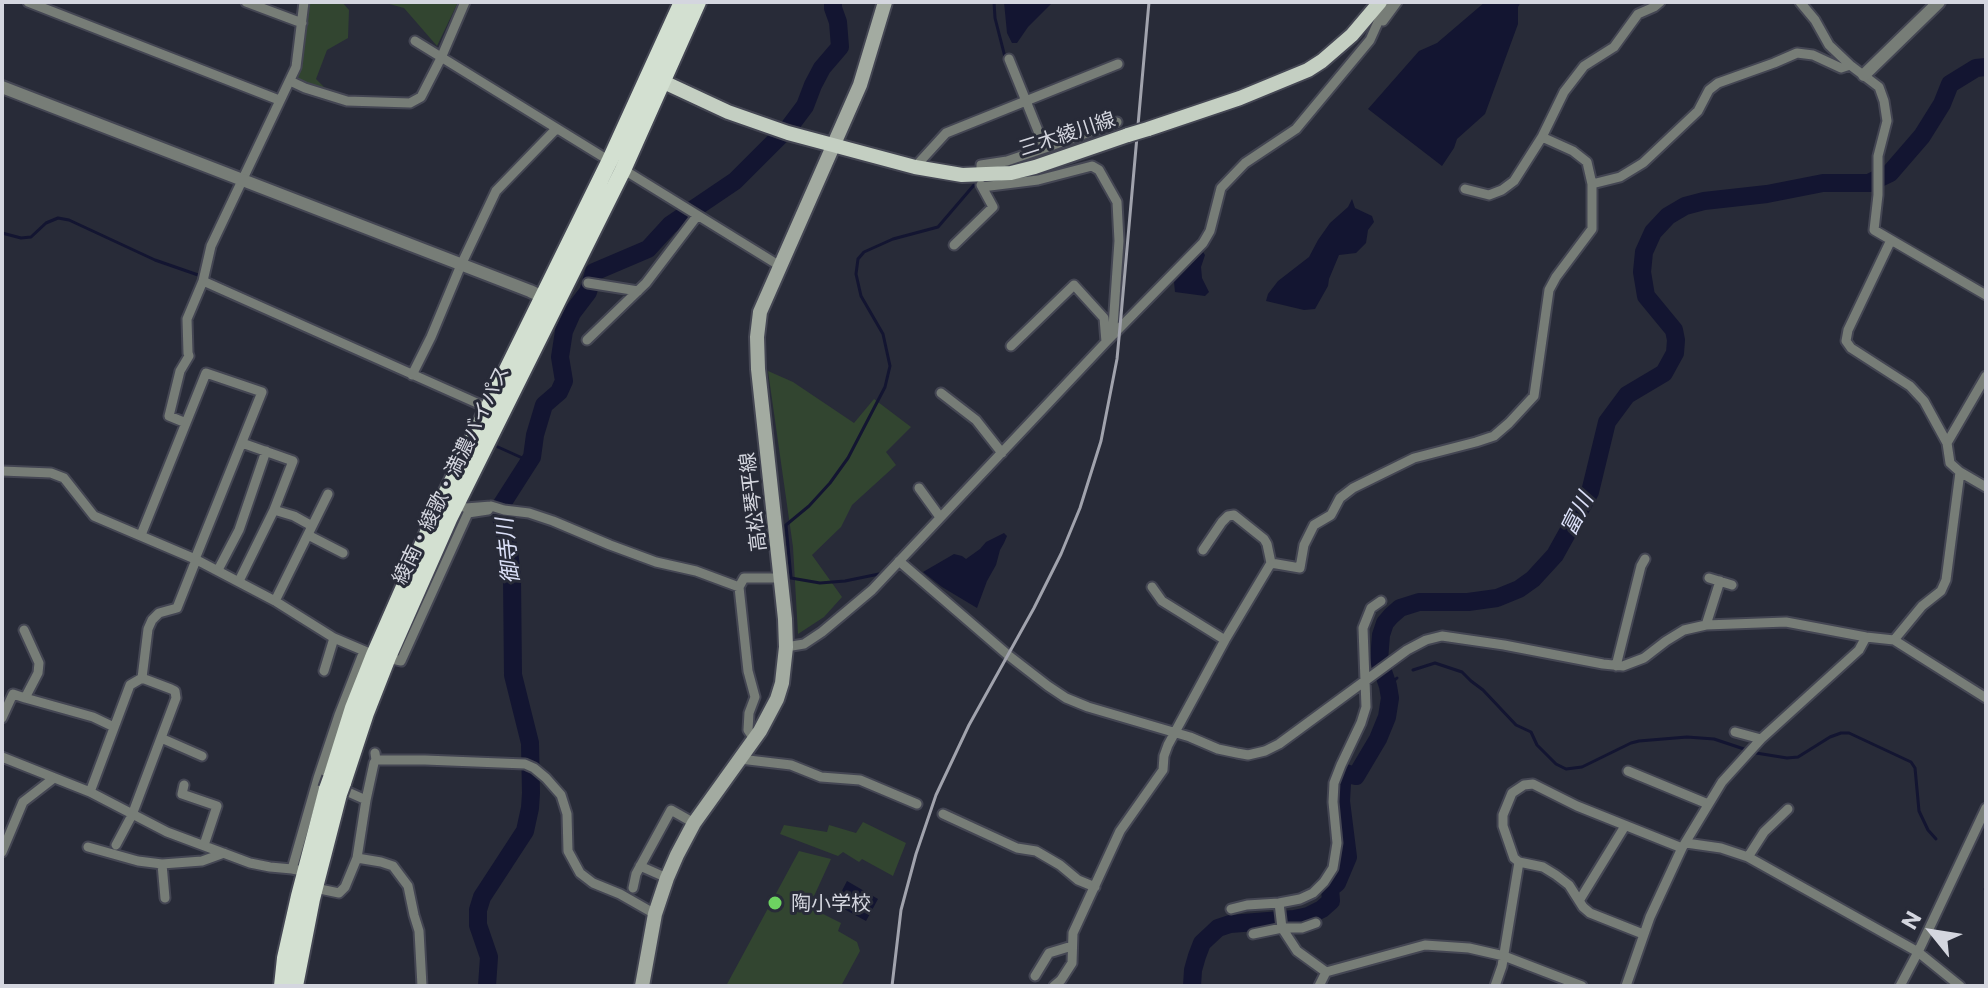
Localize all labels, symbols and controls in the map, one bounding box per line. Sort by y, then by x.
street label: 三木綾川線 [1016,107,1118,161]
street label: 綾南・綾歌・満濃バイパス [388,362,514,588]
street label: 高松琴平線 [735,451,771,553]
water label: 富川 [1555,488,1599,540]
water label: 御寺川 [491,517,525,585]
place label: 陶小学校 [791,891,871,915]
north arrow [1892,892,1972,972]
marker: 陶小学校 [766,894,784,912]
text: N [1895,906,1927,934]

